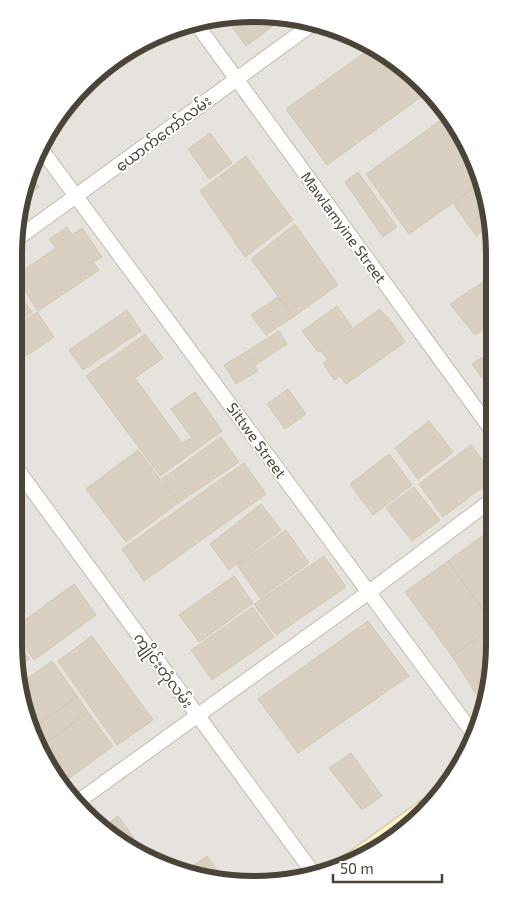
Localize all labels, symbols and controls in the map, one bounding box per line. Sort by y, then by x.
street label: ယောက်ကော်လမ်း [112,91,214,175]
street label: Mawlamyine Street [298,168,391,286]
street label: Sittwe Street [224,399,291,482]
street label: ကျိုင်းတုံလမ်း [127,629,197,714]
scale bar [333,852,442,884]
text: 50 m [340,859,374,877]

